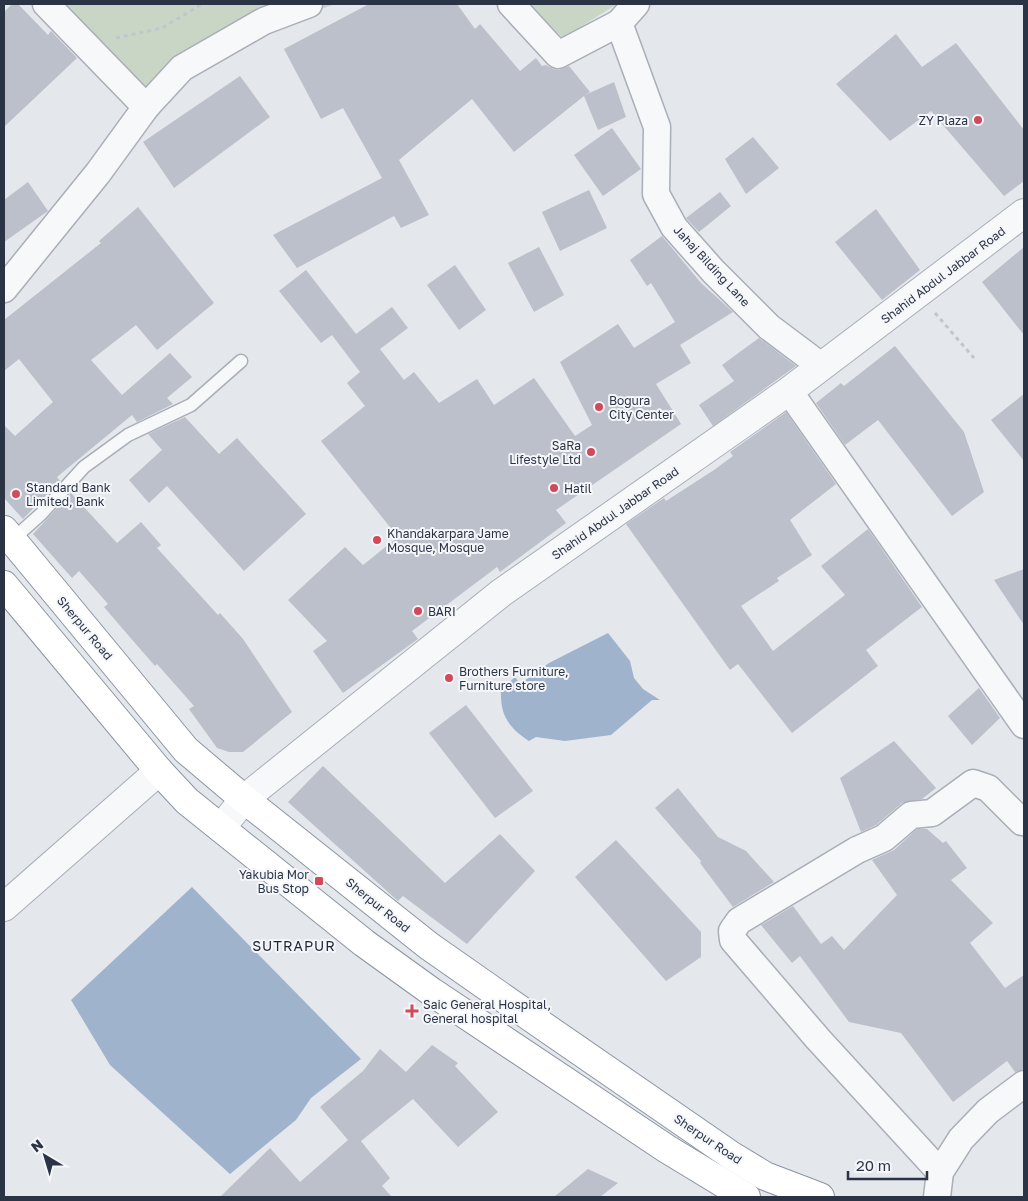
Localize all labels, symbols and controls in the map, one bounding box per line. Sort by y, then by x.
place label: ZY Plaza [919,113,968,128]
marker: ZY Plaza [972,114,984,126]
street label: Jahaj Bilding Lane [671,222,753,310]
street label: Shahid Abdul Jabbar Road [878,223,1008,327]
place label: Bogura City Center [609,393,674,422]
marker: Bogura City Center [593,401,605,413]
place label: SaRa Lifestyle Ltd [509,438,581,467]
marker: SaRa Lifestyle Ltd [585,446,597,458]
street label: Shahid Abdul Jabbar Road [549,463,681,563]
place label: Standard Bank Limited, Bank [26,480,111,509]
place label: Hatil [564,481,592,496]
marker: Hatil [548,482,560,494]
marker: Standard Bank Limited, Bank [10,488,22,500]
place label: Khandakarpara Jame Mosque, Mosque [387,526,509,555]
marker: Khandakarpara Jame Mosque, Mosque [371,534,383,546]
street label: Sherpur Road [54,593,116,663]
place label: BARI [428,604,456,619]
marker: BARI [412,605,424,617]
place label: Brothers Furniture, Furniture store [459,664,569,693]
marker: Brothers Furniture, Furniture store [443,672,455,684]
place label: Yakubia Mor Bus Stop [239,867,309,896]
street label: Sherpur Road [343,874,413,936]
marker: Yakubia Mor Bus Stop [313,875,325,887]
district label: SUTRAPUR [252,937,336,954]
place label: Saic General Hospital, General hospital [423,997,551,1026]
marker: Saic General Hospital, General hospital [405,1004,419,1018]
street label: Sherpur Road [671,1111,745,1167]
north arrow [20,1131,70,1181]
text: N [27,1135,46,1155]
scale bar [848,1148,927,1180]
text: 20 m [856,1156,891,1174]

